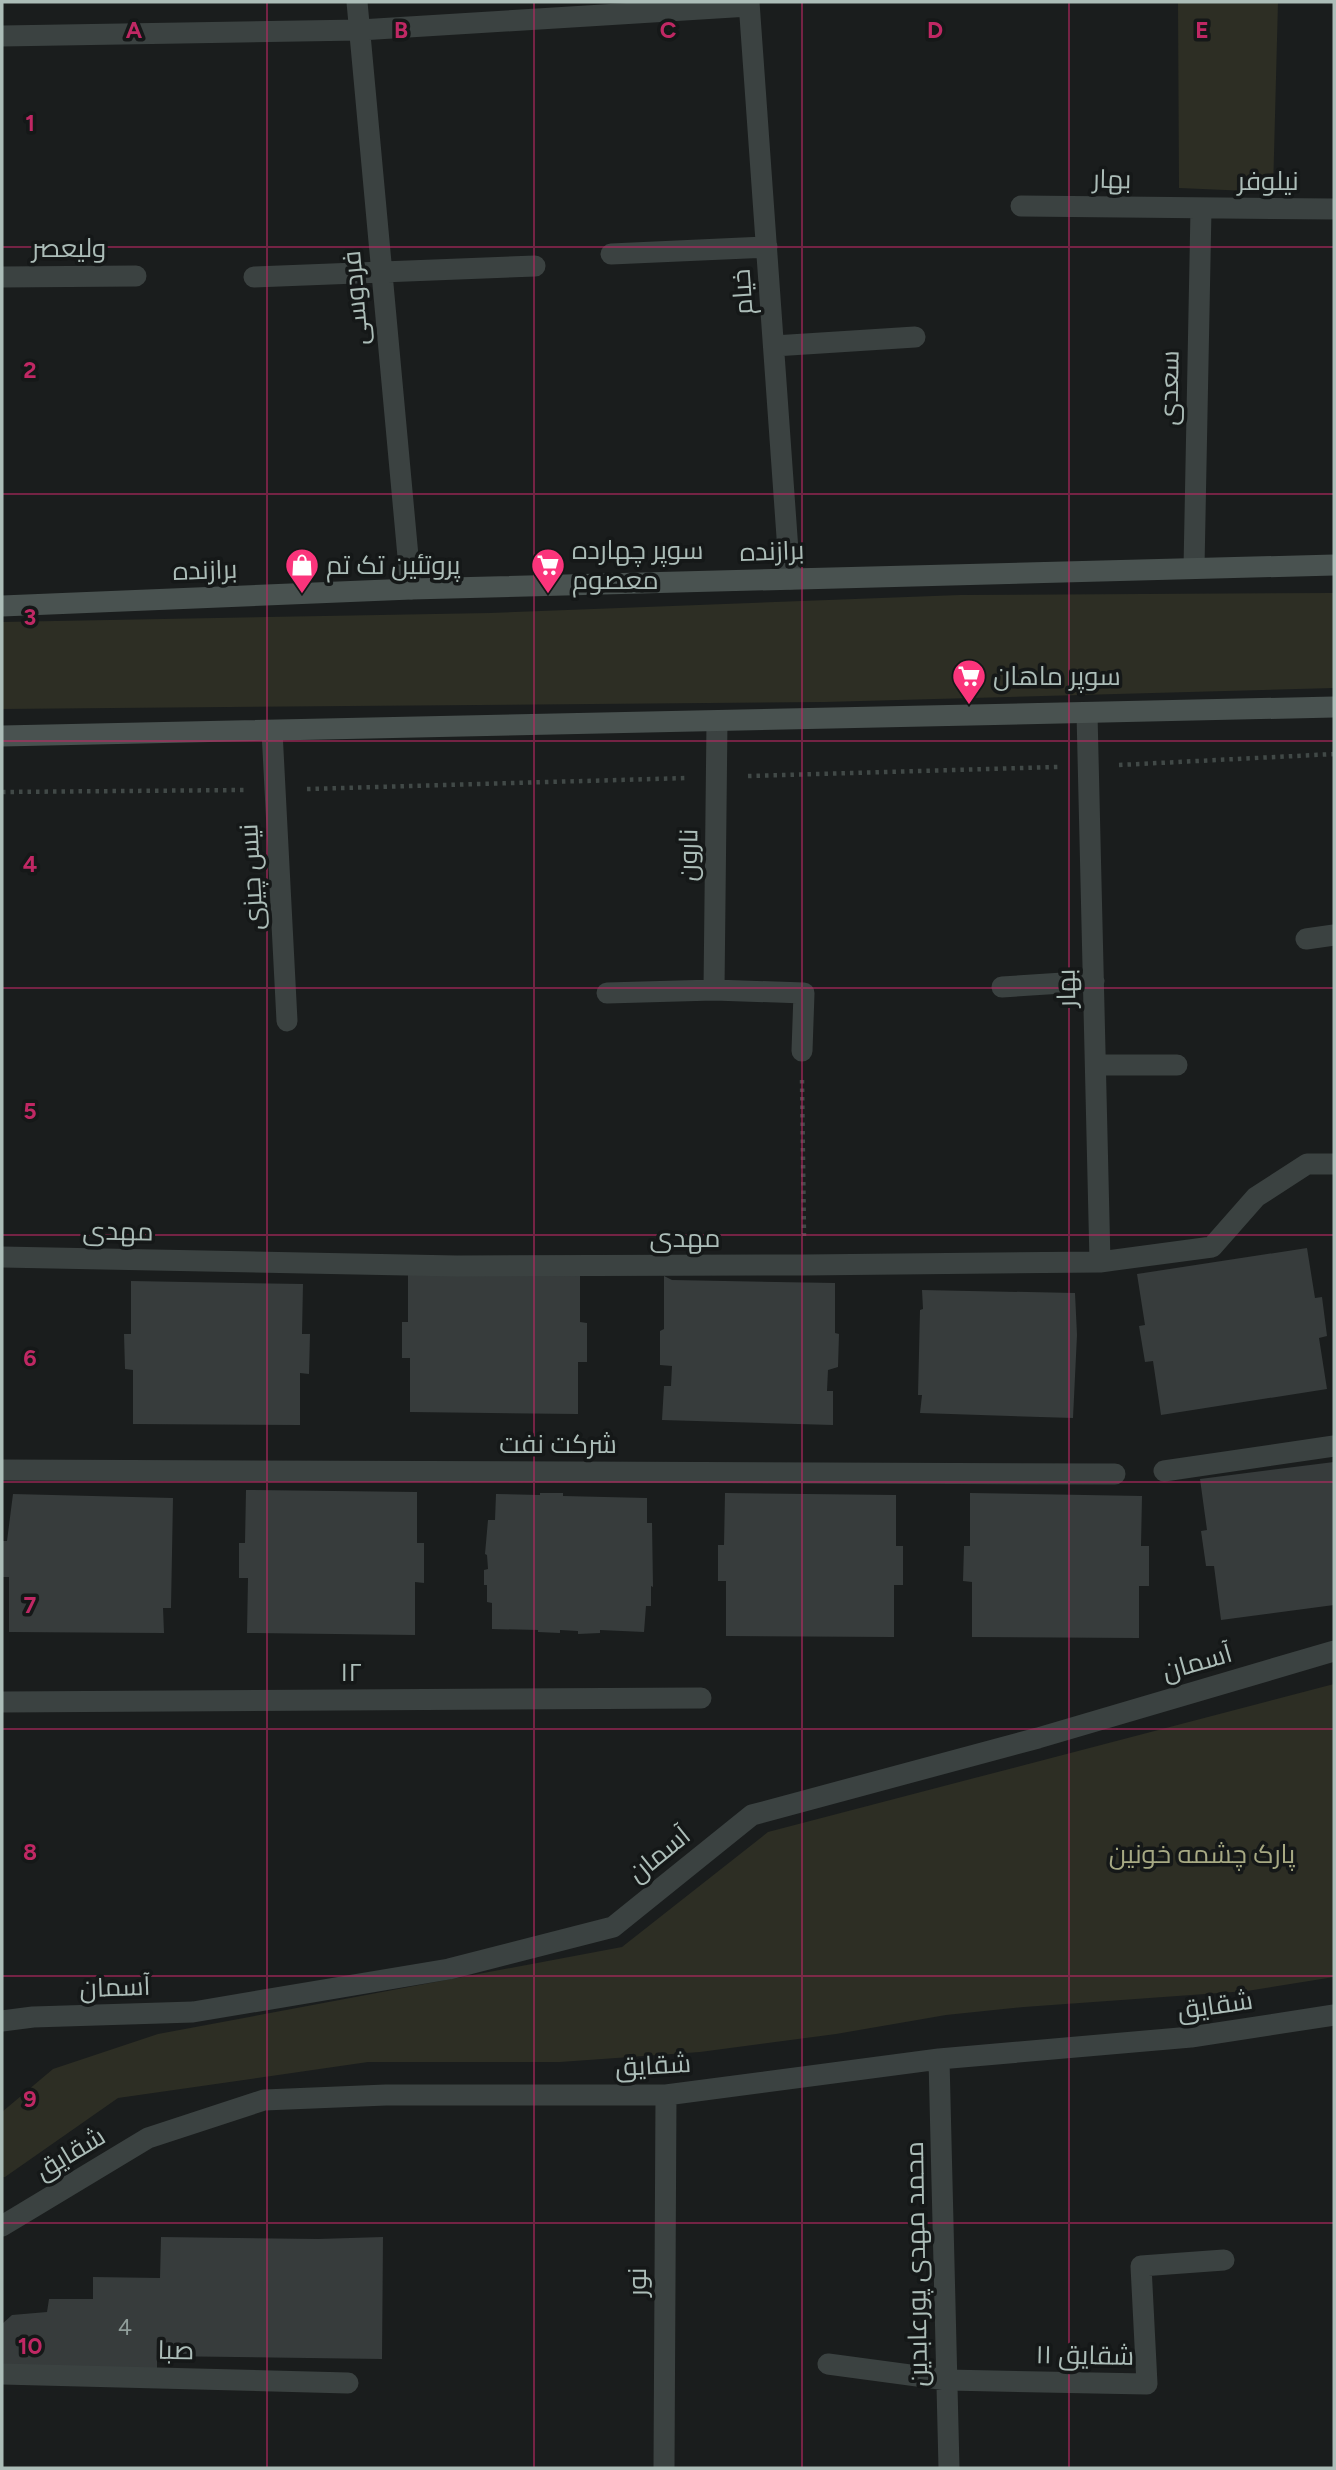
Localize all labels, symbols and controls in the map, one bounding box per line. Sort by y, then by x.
text: A [126,16,143,44]
text: B [394,16,408,44]
text: C [660,16,677,44]
text: D [927,16,943,44]
text: E [1195,16,1209,44]
text: 1 [25,109,35,137]
street label: بهار [1090,163,1132,195]
street label: نیلوفر [1235,165,1299,197]
street label: ولیعصر [30,232,106,264]
street label: فردوسی [335,249,375,347]
street label: خیام [724,268,762,316]
street label: سعدی [1152,350,1186,426]
text: 2 [23,356,37,384]
place label: سوپر چهارده معصوم [572,534,704,598]
street label: برازنده [739,534,805,568]
shop icon: پروتئین تک تم [283,546,321,595]
supermarket icon: سوپر چهارده معصوم [529,546,567,595]
place label: پروتئین تک تم [326,549,460,583]
street label: برازنده [172,553,238,587]
text: 3 [24,603,36,631]
supermarket icon: سوپر ماهان [950,657,988,706]
place label: سوپر ماهان [993,660,1121,693]
street label: نیس چیزی [232,823,271,931]
street label: نارون [672,828,704,882]
text: 4 [23,850,37,878]
street label: بهار [1050,968,1082,1010]
text: 5 [23,1097,37,1125]
street label: مهدی [82,1214,154,1248]
street label: مهدی [649,1222,721,1254]
text: 6 [23,1344,37,1372]
street label: شرکت نفت [499,1428,617,1460]
text: 7 [24,1591,37,1619]
street label: آسمان [1158,1637,1236,1687]
street label: ۱۲ [340,1656,362,1688]
street label: آسمان [621,1819,697,1889]
text: 8 [23,1838,37,1866]
park label: پارک چشمه خونین [1109,1838,1295,1871]
street label: آسمان [79,1970,151,2004]
street label: شقایق [1175,1984,1255,2026]
street label: شقایق [614,2047,692,2083]
text: 9 [23,2085,37,2113]
street label: شقایق [29,2120,111,2186]
street label: محمد مهدی پورعابدین [898,2141,935,2387]
street label: نور [621,2268,653,2298]
house number: 4 [118,2313,132,2341]
text: 10 [18,2332,42,2360]
street label: صبا [157,2334,195,2366]
street label: شقایق ۱۱ [1035,2338,1135,2372]

